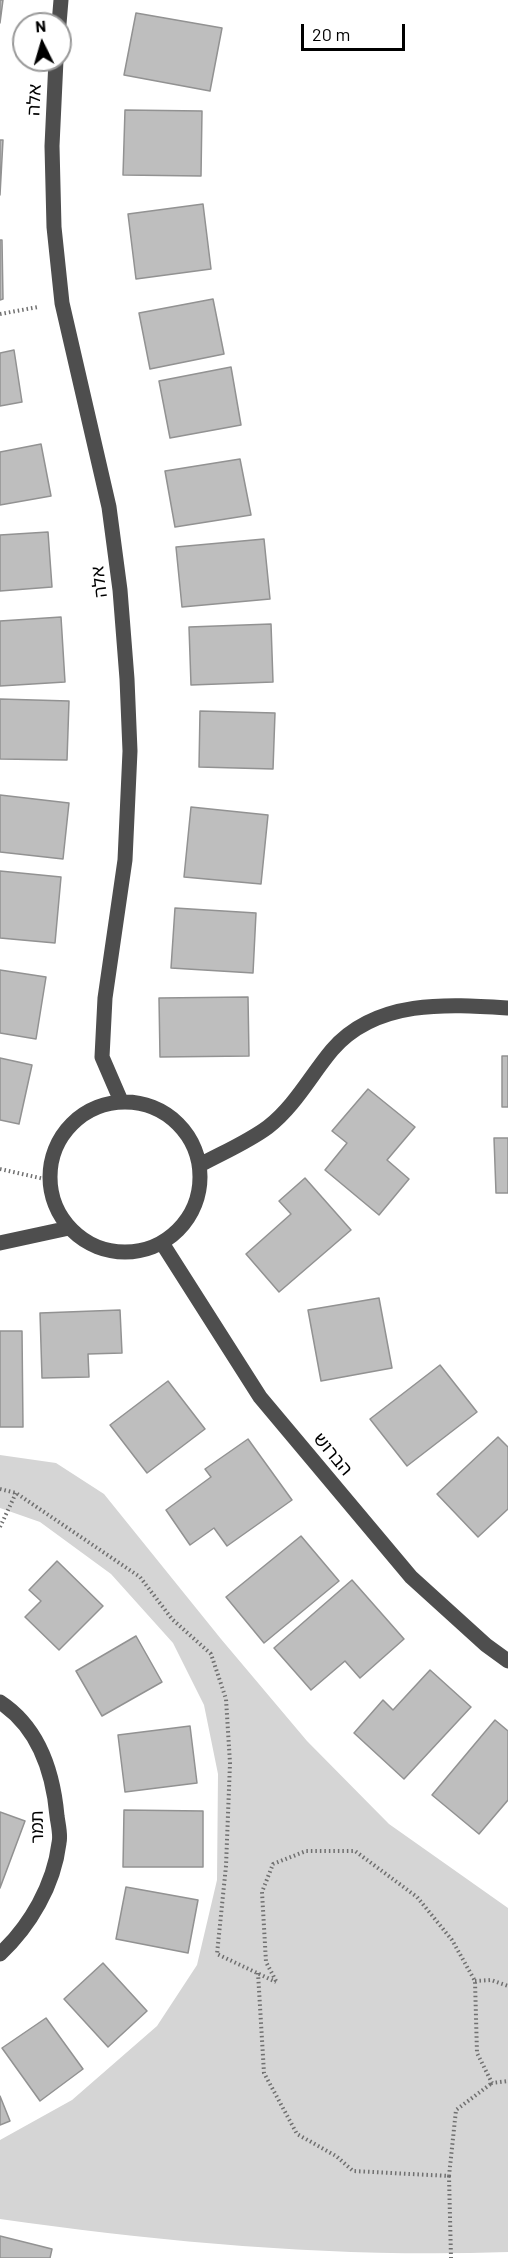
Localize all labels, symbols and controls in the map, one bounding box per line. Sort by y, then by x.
north arrow [12,12,72,72]
scale bar [304,12,408,50]
text: N [34,16,47,35]
text: 20 m [312,23,350,45]
street label: אלה [22,83,46,117]
street label: אלה [86,565,112,599]
street label: הברוש [309,1428,357,1480]
street label: תמר [26,1810,48,1844]

